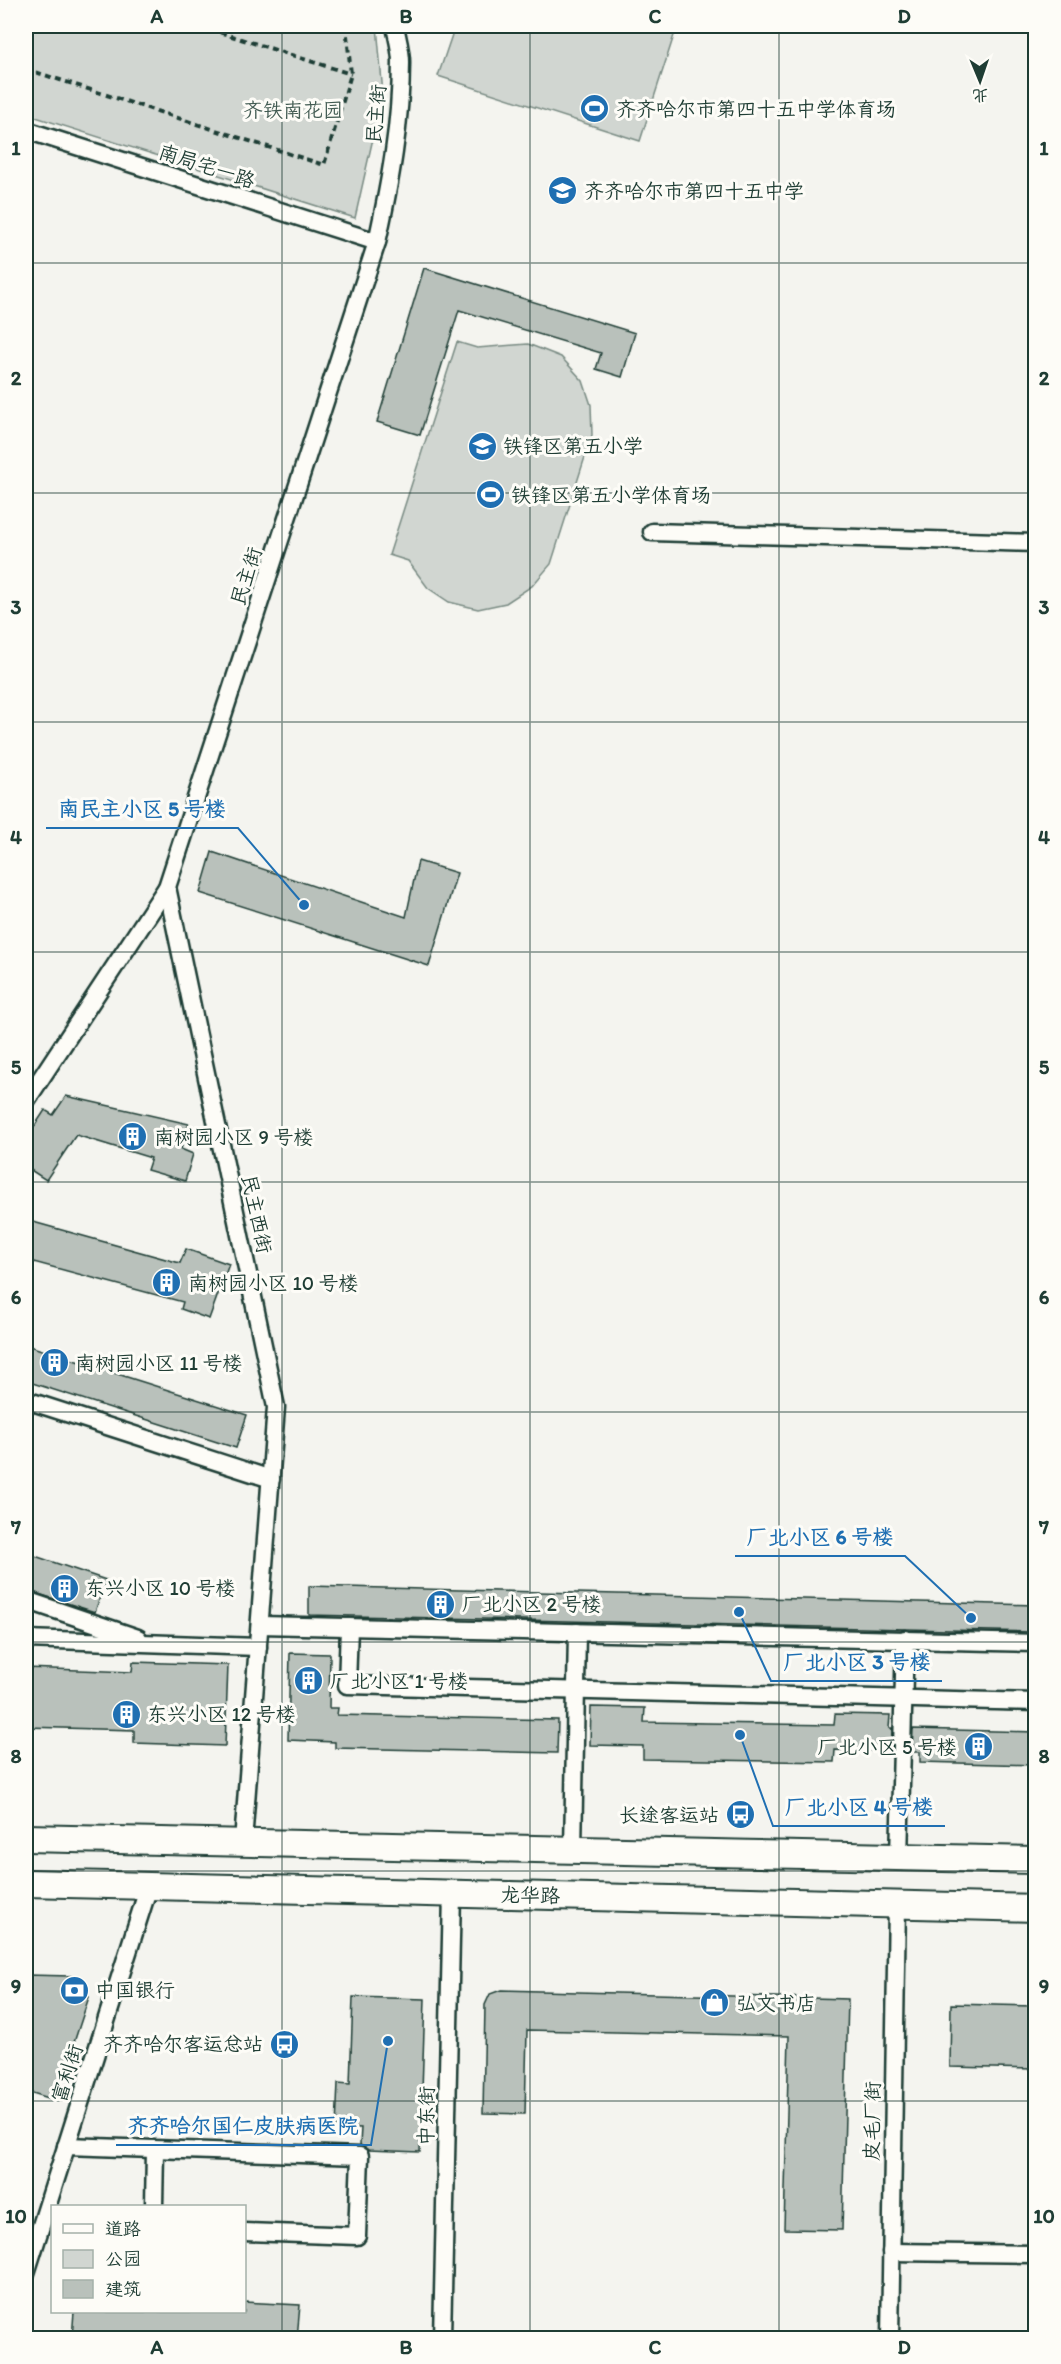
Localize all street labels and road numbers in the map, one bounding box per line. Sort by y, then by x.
street label: 民主街 [361,83,391,145]
street label: 南局宅一路 [156,139,259,193]
street label: 民主街 [225,544,267,608]
street label: 民主西街 [237,1172,277,1256]
street label: 龙华路 [500,1882,561,1908]
street label: 富利街 [46,2041,88,2105]
street label: 皮毛厂街 [859,2081,885,2161]
street label: 中东街 [413,2086,439,2146]

